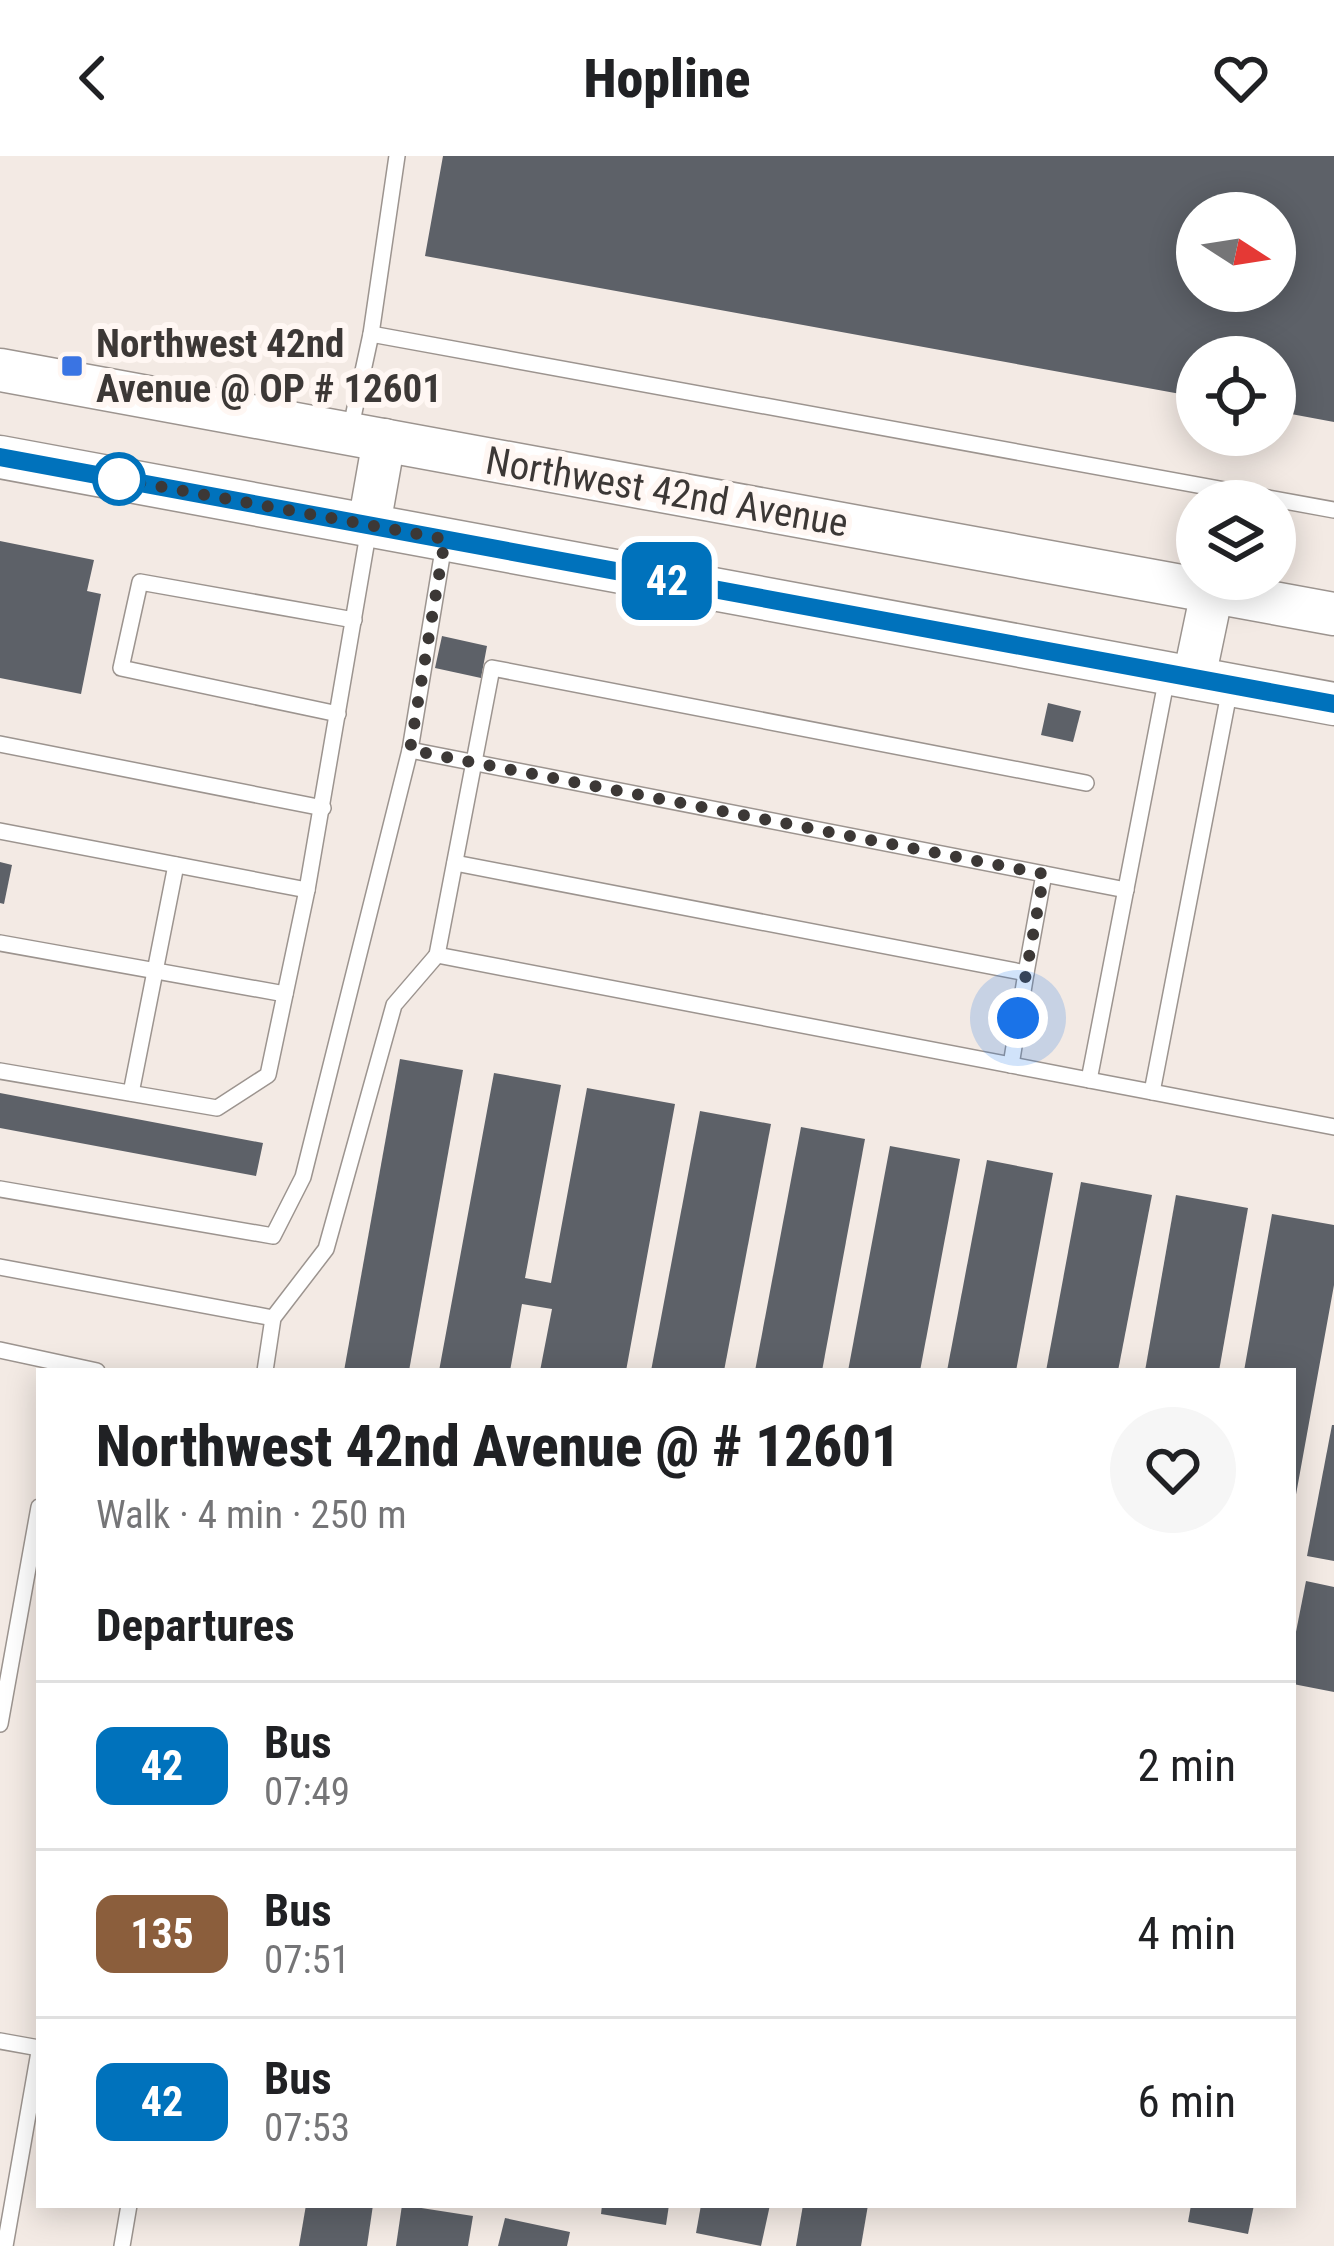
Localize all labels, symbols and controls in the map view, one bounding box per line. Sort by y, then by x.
icon: back [60,45,126,111]
icon: heart [1208,45,1274,111]
text: Hopline [584,47,750,110]
north arrow [1176,192,1296,312]
map controls [1176,192,1296,600]
place label: Northwest 42nd Avenue @ OP # 12601 [96,321,442,412]
button: locate [1176,336,1296,456]
marker: Northwest 42nd Avenue @ OP # 12601 [59,353,85,379]
street label: Northwest 42nd Avenue [482,437,852,547]
unlabelled marker [94,454,144,504]
button: layers [1176,480,1296,600]
line badge: 42 [613,542,721,620]
text: 42 [646,556,688,605]
your location [988,988,1048,1048]
button: heart [1110,1407,1236,1533]
text: Northwest 42nd Avenue @ # 12601 [96,1413,900,1480]
text: Walk · 4 min · 250 m [96,1492,407,1538]
text: Departures [96,1599,295,1652]
text: Bus [264,1716,332,1769]
text: 2 min [1137,1739,1236,1792]
text: 42 [141,1741,183,1790]
text: 07:49 [264,1769,350,1815]
text: Bus [264,1884,332,1937]
text: 4 min [1137,1907,1236,1960]
text: 135 [130,1909,194,1958]
text: 07:51 [264,1937,350,1983]
text: Bus [264,2052,332,2105]
text: 6 min [1137,2075,1236,2128]
text: 42 [141,2077,183,2126]
text: 07:53 [264,2105,350,2151]

